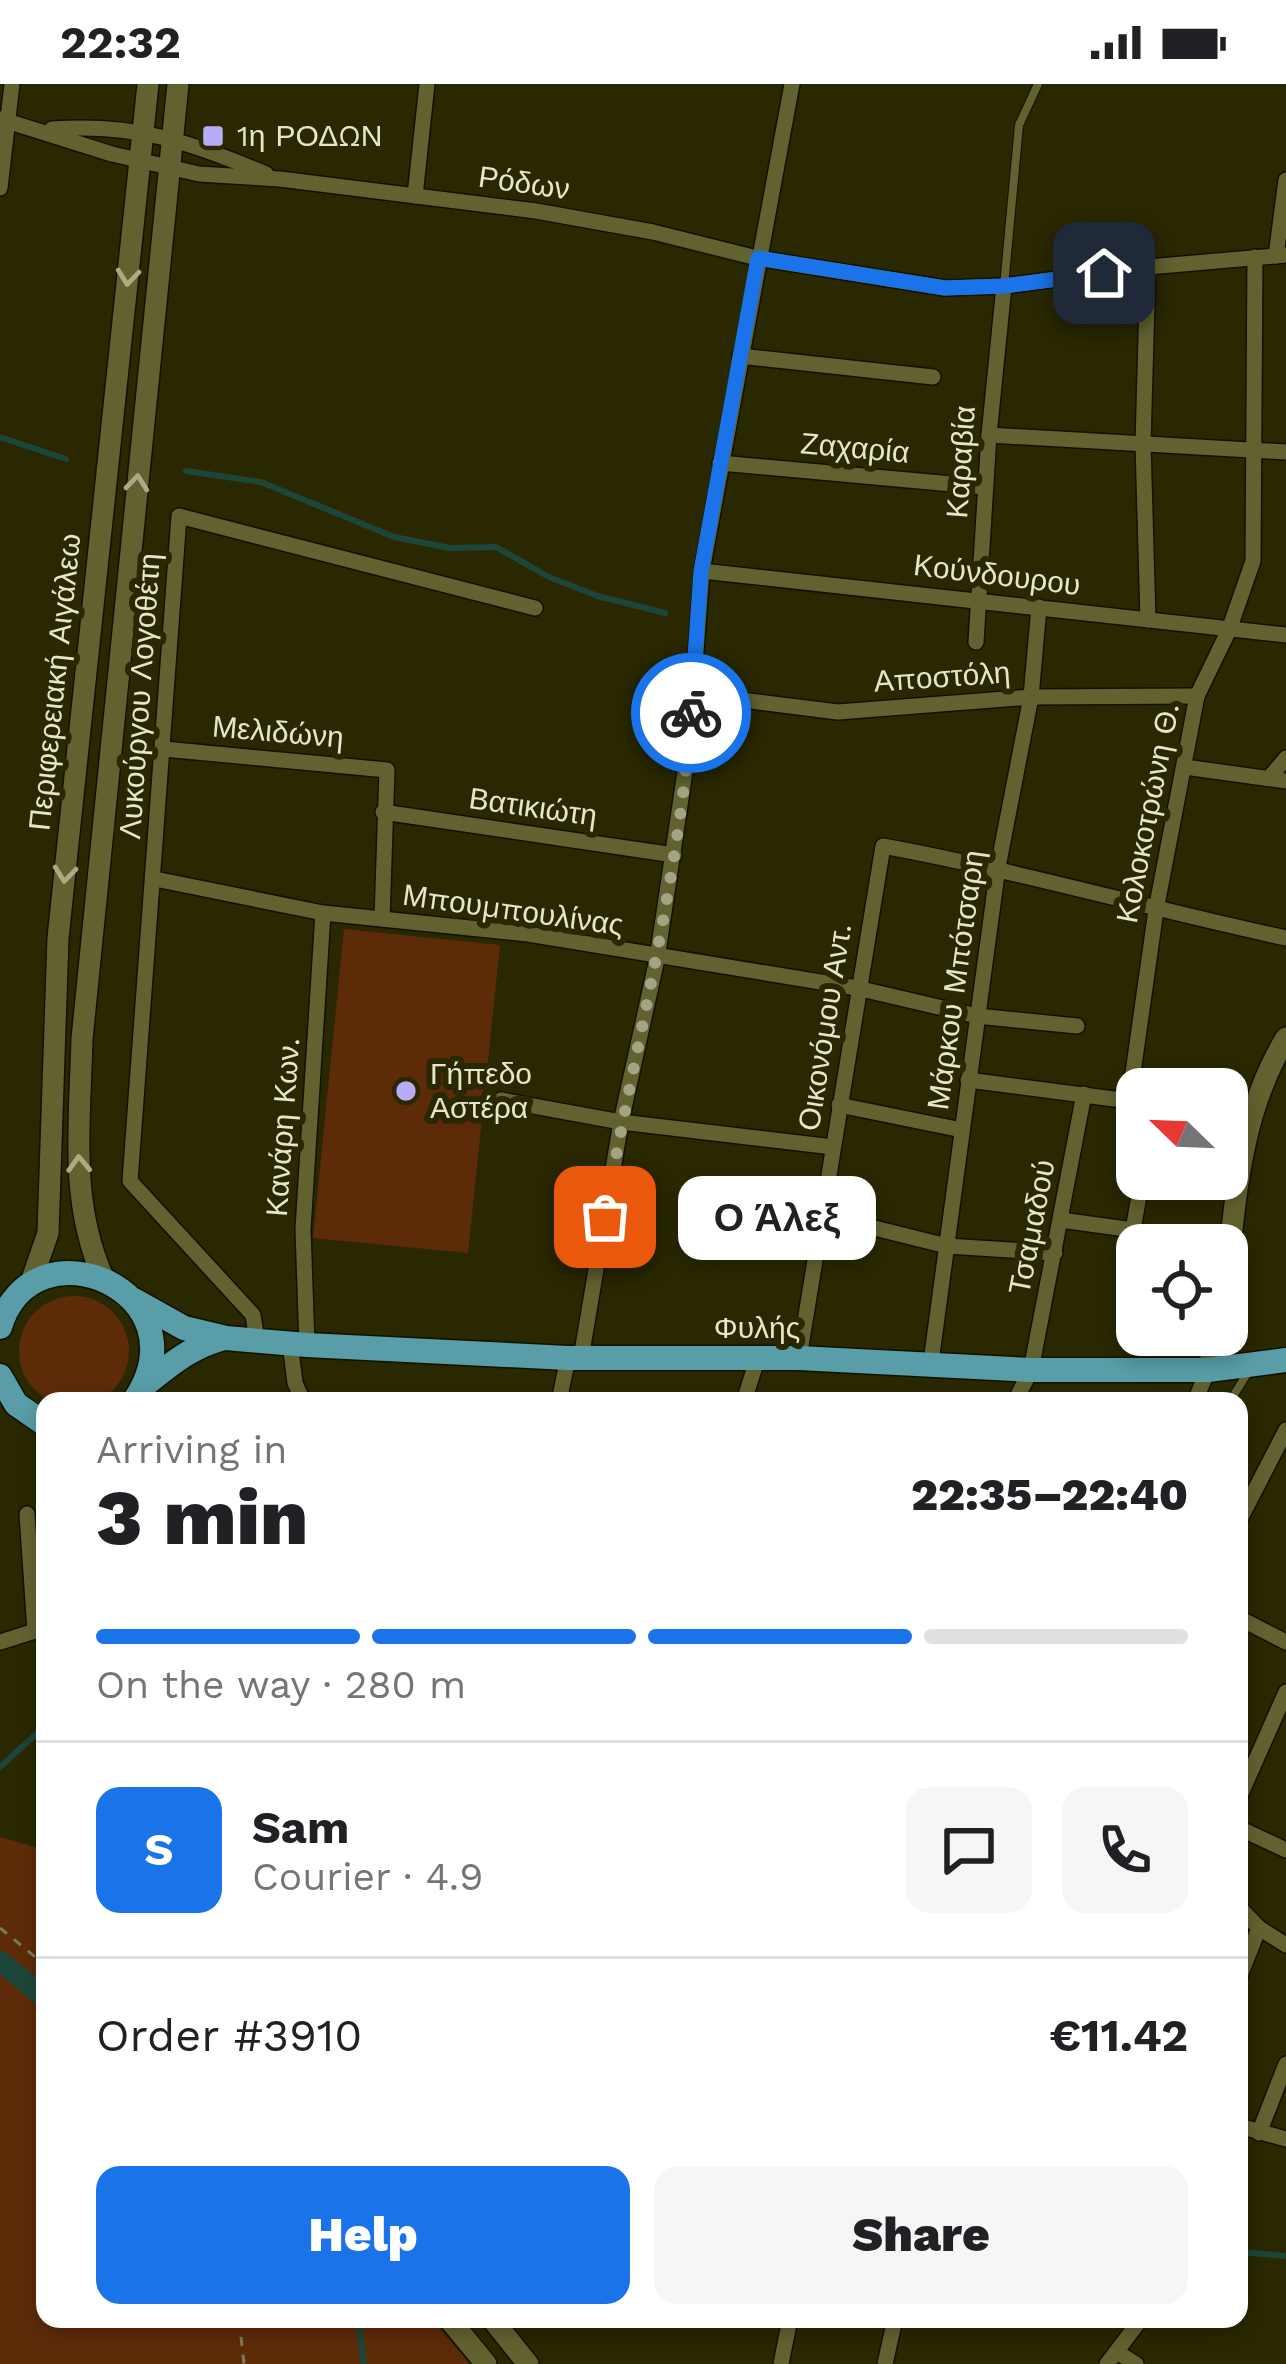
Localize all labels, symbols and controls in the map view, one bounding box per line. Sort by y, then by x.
text: 22:32 [60,16,181,69]
place label: 1η ΡΟΔΩΝ [237,118,382,153]
marker: 1η ΡΟΔΩΝ [200,123,226,149]
street label: Ρόδων [476,159,572,206]
pin [1053,222,1155,324]
icon: home [1071,240,1137,306]
one-way arrow [116,268,141,287]
street label: Καραβία [939,405,982,519]
street label: Ζαχαρία [799,425,911,470]
one-way arrow [124,473,149,492]
street label: Περιφερειακή Αιγάλεω [21,532,88,832]
street label: Κούνδουρου [912,547,1082,602]
street label: Λυκούργου Λογοθέτη [112,552,167,840]
courier [631,653,751,773]
street label: Αποστόλη [872,654,1011,699]
icon: bike [658,680,724,746]
street label: Κολοκοτρώνη Θ. [1109,700,1186,926]
street label: Μελιδώνη [211,708,345,755]
street label: Βατικιώτη [467,780,599,833]
street label: Μάρκου Μπότσαρη [920,848,991,1112]
one-way arrow [53,864,78,883]
street label: Μπουμπουλίνας [400,877,626,942]
street label: Οικονόμου Αντ. [791,921,858,1133]
street label: Κανάρη Κων. [259,1036,306,1218]
place label: Γήπεδο Αστέρα [430,1056,532,1125]
north arrow [1116,1068,1248,1200]
map controls [1116,1068,1248,1356]
marker: Γήπεδο Αστέρα [393,1078,419,1104]
one-way arrow [67,1154,93,1173]
street label: Τσαμαδού [1001,1156,1062,1297]
pin [554,1166,656,1268]
callout: Ο Άλεξ [677,1175,875,1259]
icon: bag [572,1184,638,1250]
text: Ο Άλεξ [714,1195,840,1240]
button: locate [1116,1224,1248,1356]
street label: Φυλής [714,1310,800,1345]
text: Arriving in [96,1427,287,1472]
text: 22:35–22:40 [911,1468,1188,1521]
text: 3 min [96,1471,308,1563]
text: On the way · 280 m [96,1662,466,1707]
button: chat [906,1787,1032,1913]
button: phone [1062,1787,1188,1913]
text: Sam [252,1801,349,1854]
text: S [144,1823,174,1876]
text: Courier · 4.9 [252,1854,483,1899]
text: Order #3910 [96,2009,362,2062]
text: €11.42 [1049,2009,1188,2062]
button: Help [96,2166,630,2304]
button: Share [654,2166,1188,2304]

